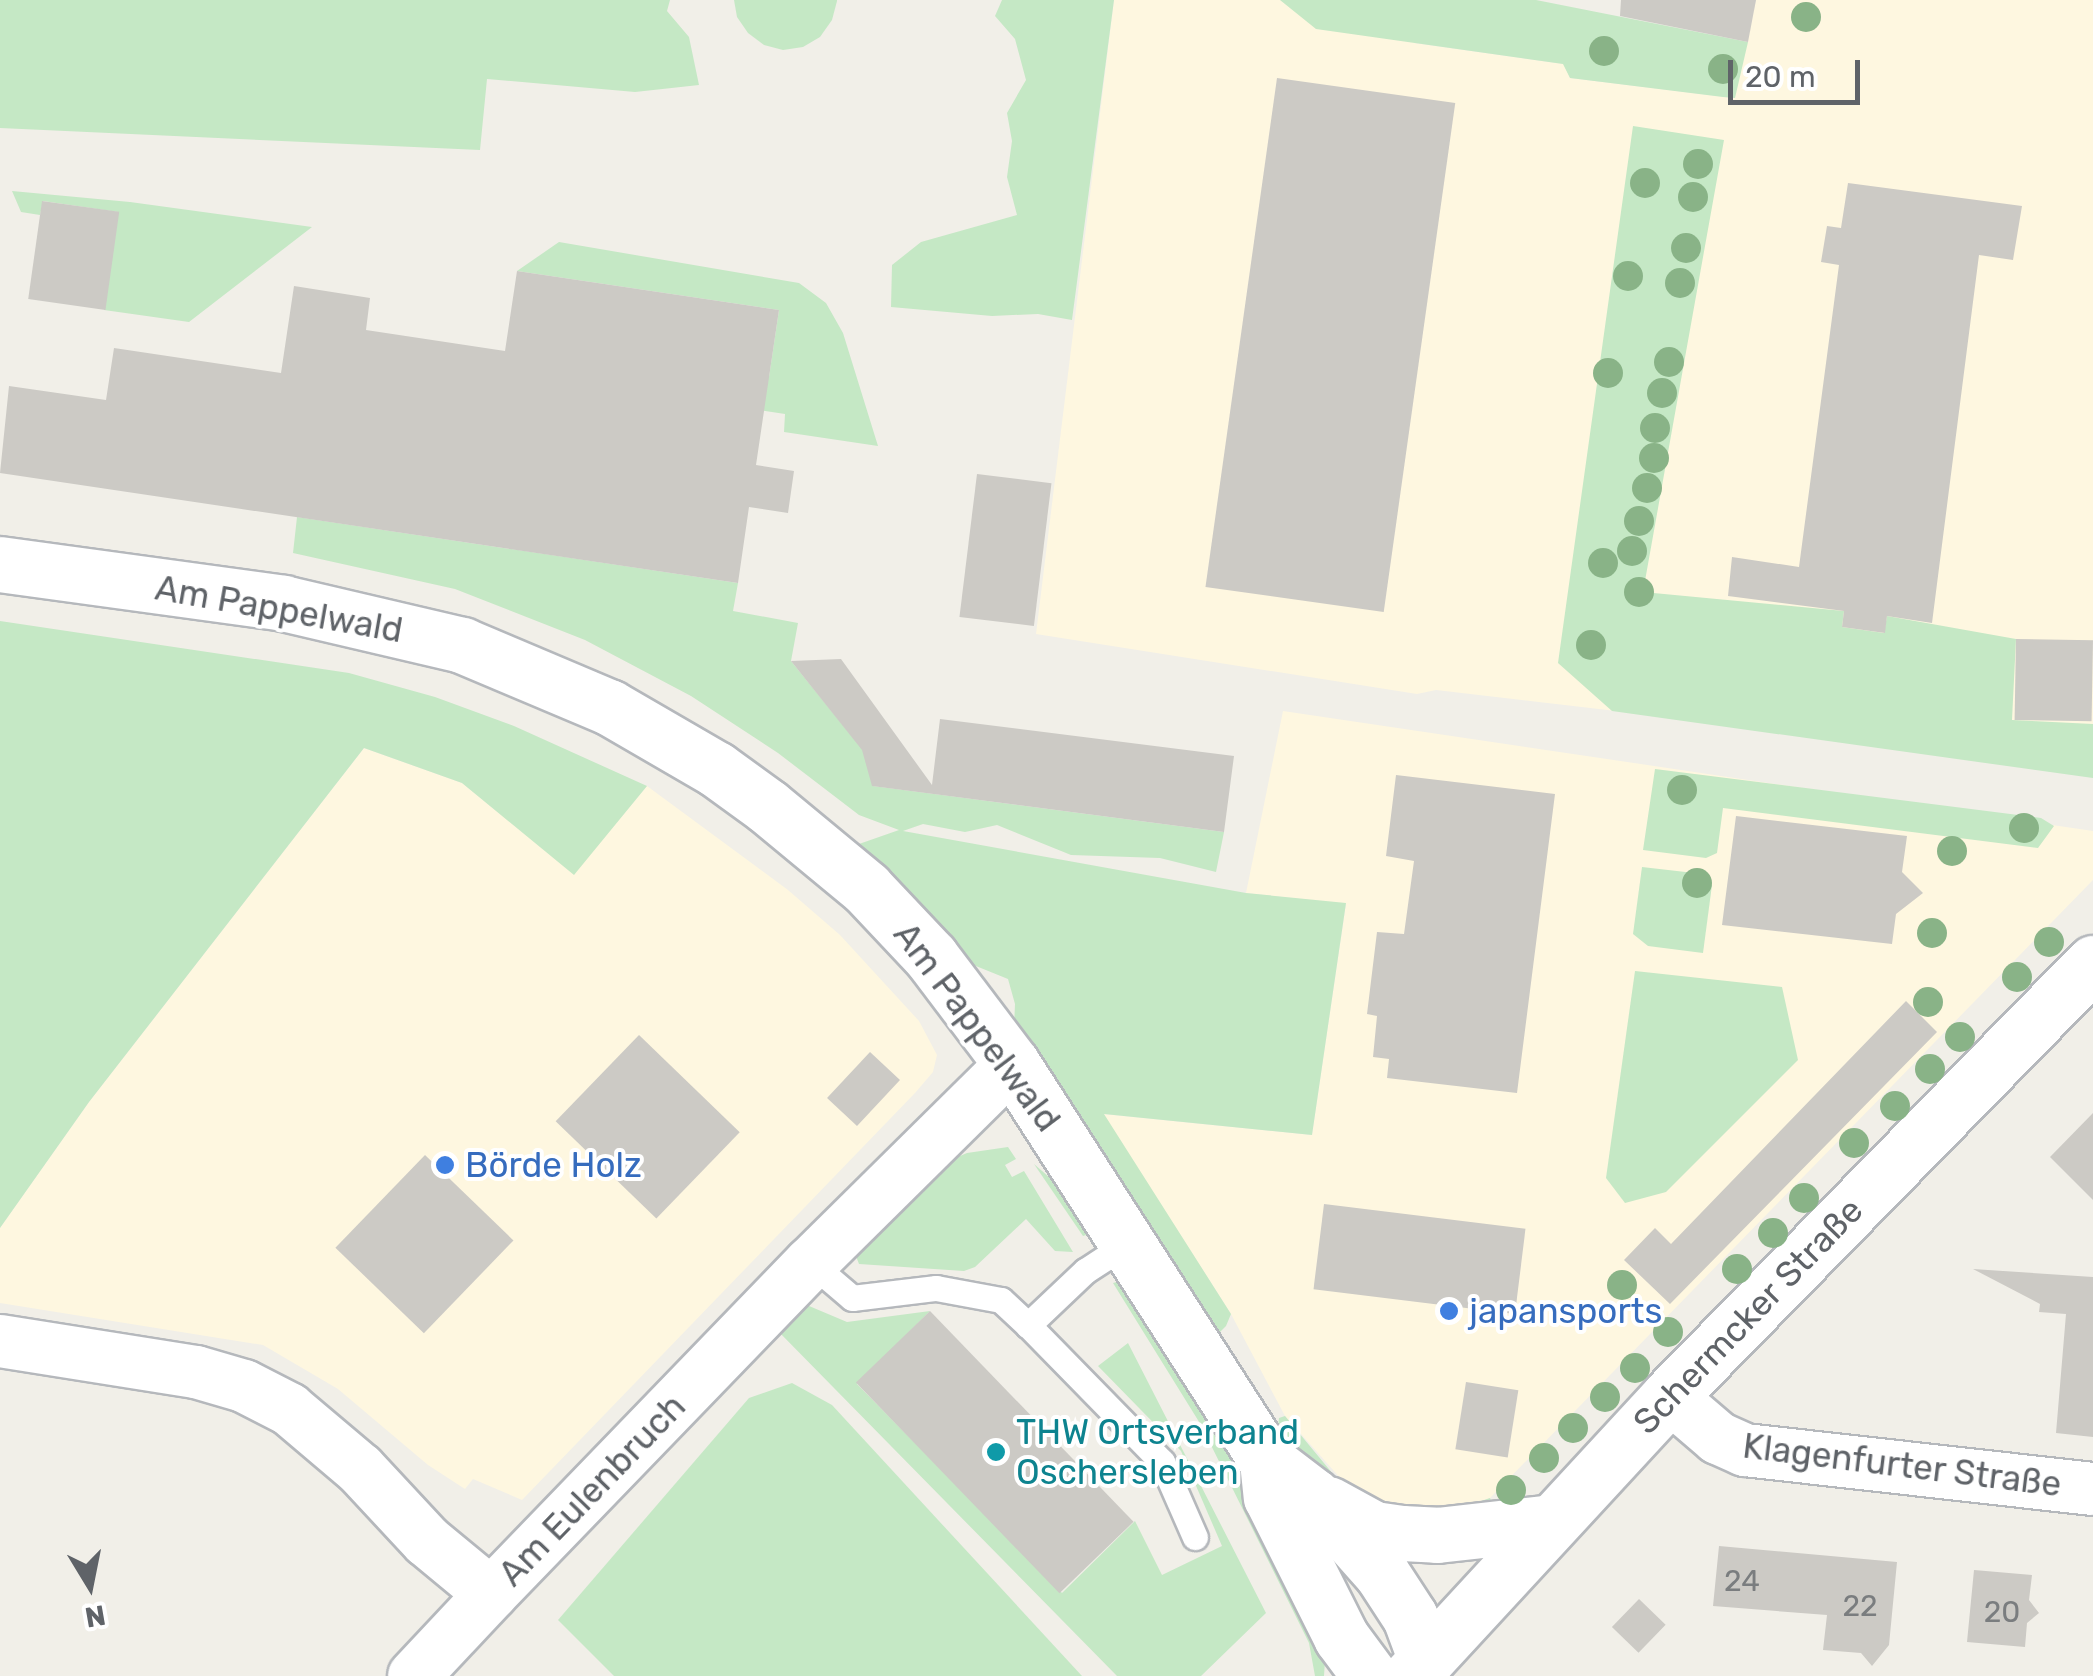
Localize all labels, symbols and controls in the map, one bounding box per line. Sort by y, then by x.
scale bar [1733,40,1866,102]
text: 20 m [1745,59,1816,95]
street label: Am Pappelwald [152,567,406,651]
street label: Am Pappelwald [885,914,1069,1140]
place label: Börde Holz [465,1144,642,1186]
marker: Börde Holz [434,1154,456,1176]
street label: Schermcker Straße [1624,1189,1872,1443]
place label: japansports [1469,1290,1662,1332]
marker: japansports [1438,1300,1460,1322]
street label: Am Eulenbruch [490,1385,694,1595]
place label: THW Ortsverband Oschersleben [1016,1411,1300,1493]
street label: Klagenfurter Straße [1740,1425,2064,1505]
marker: THW Ortsverband Oschersleben [985,1441,1007,1463]
north arrow [40,1536,140,1636]
house number: 24 [1724,1563,1760,1599]
house number: 22 [1842,1588,1878,1624]
house number: 20 [1984,1594,2020,1630]
text: N [83,1598,108,1634]

